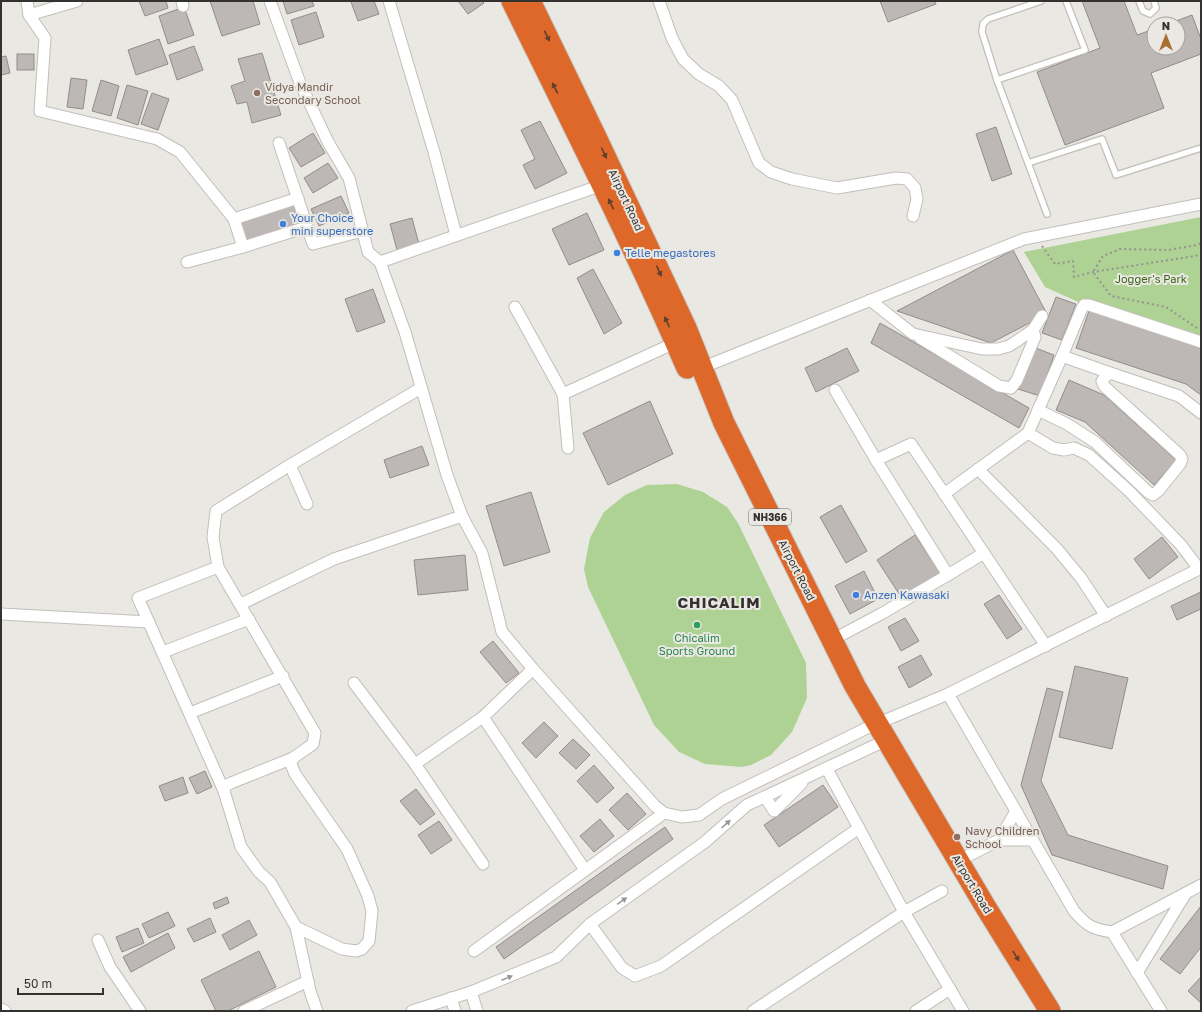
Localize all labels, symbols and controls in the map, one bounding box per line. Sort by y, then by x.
north arrow [1146,16,1186,56]
text: N [1162,19,1170,32]
one-way arrow [544,30,550,42]
place label: Vidya Mandir Secondary School [265,80,361,106]
one-way arrow [552,82,558,93]
marker: Vidya Mandir Secondary School [252,88,262,98]
one-way arrow [601,147,607,159]
street label: Airport Road [606,167,646,233]
one-way arrow [608,199,614,210]
place label: Your Choice mini superstore [291,211,373,237]
marker: Your Choice mini superstore [278,219,288,229]
place label: Telle megastores [625,246,716,259]
marker: Telle megastores [612,248,622,258]
one-way arrow [656,265,662,276]
park label: Jogger's Park [1115,272,1187,285]
one-way arrow [664,316,670,328]
road number: NH366 [749,509,791,525]
street label: Airport Road [777,537,818,602]
place label: Anzen Kawasaki [864,588,949,601]
marker: Anzen Kawasaki [851,590,861,600]
district label: CHICALIM [677,593,761,611]
marker: Chicalim Sports Ground [692,620,702,630]
place label: Chicalim Sports Ground [659,631,735,657]
one-way arrow [721,819,731,829]
place label: Navy Children School [965,824,1039,850]
marker: Navy Children School [952,832,962,842]
street label: Airport Road [950,852,995,916]
one-way arrow [616,897,627,905]
one-way arrow [1013,950,1020,962]
scale bar [18,970,103,996]
one-way arrow [501,974,513,980]
text: 50 m [24,976,52,991]

